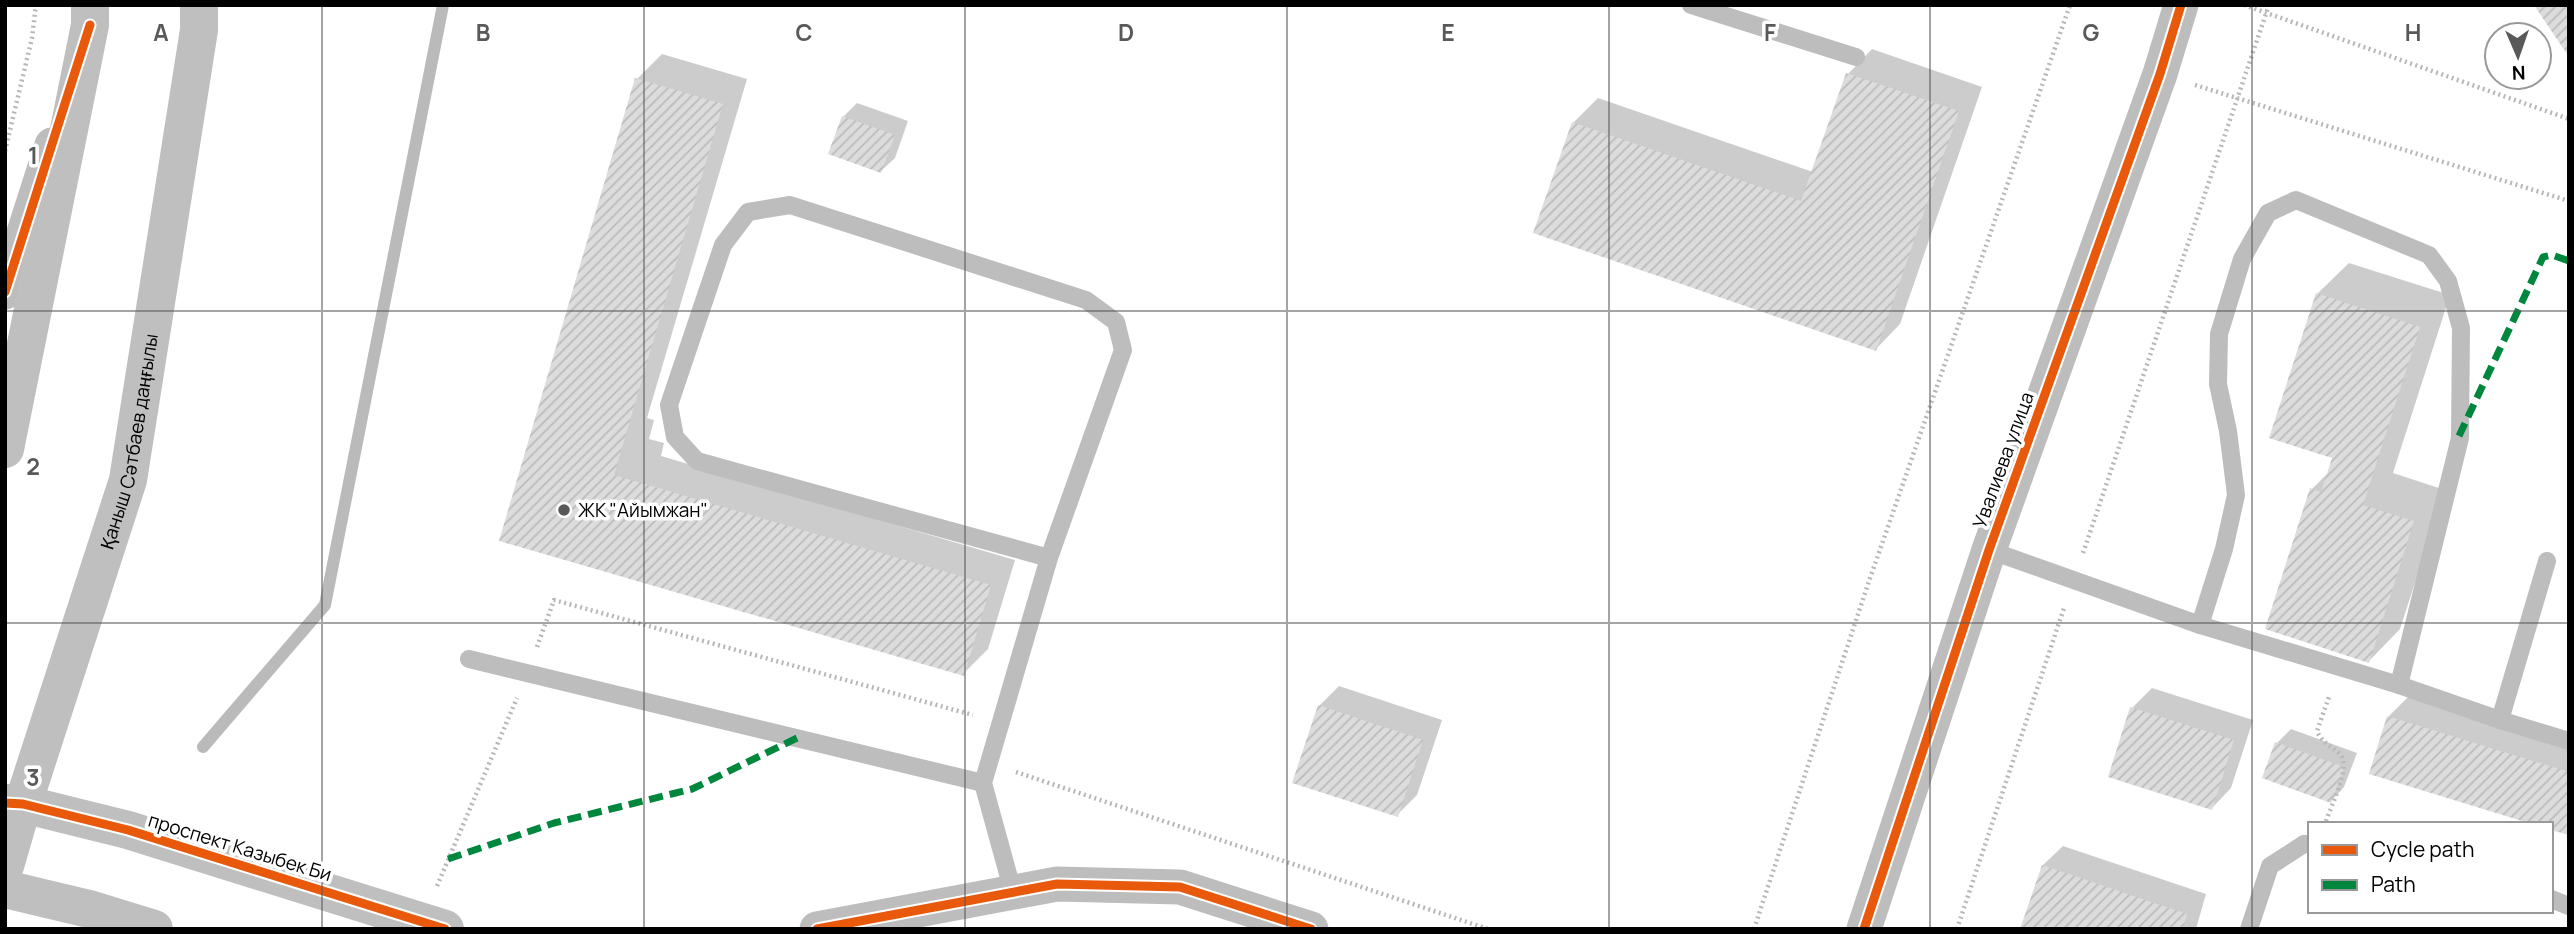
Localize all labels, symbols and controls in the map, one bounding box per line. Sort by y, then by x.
text: A [153,16,169,48]
text: B [476,16,490,48]
text: C [796,16,813,48]
text: D [1118,16,1134,48]
text: E [1441,16,1455,48]
text: F [1764,16,1776,48]
text: G [2083,16,2100,48]
text: H [2405,16,2421,48]
north arrow [2483,21,2553,91]
text: N [2511,60,2526,86]
text: 1 [28,139,38,171]
street label: Қаныш Сәтбаев даңғылы [93,332,164,553]
street label: Увалиева улица [1966,388,2040,532]
text: 2 [26,450,40,482]
place label: ЖК "Айымжан" [578,497,708,523]
marker: ЖК "Айымжан" [556,502,572,518]
text: 3 [26,761,40,793]
street label: проспект Казыбек Би [145,807,335,887]
legend [2308,822,2553,913]
text: Cycle path [2371,835,2474,863]
text: Path [2371,870,2416,898]

